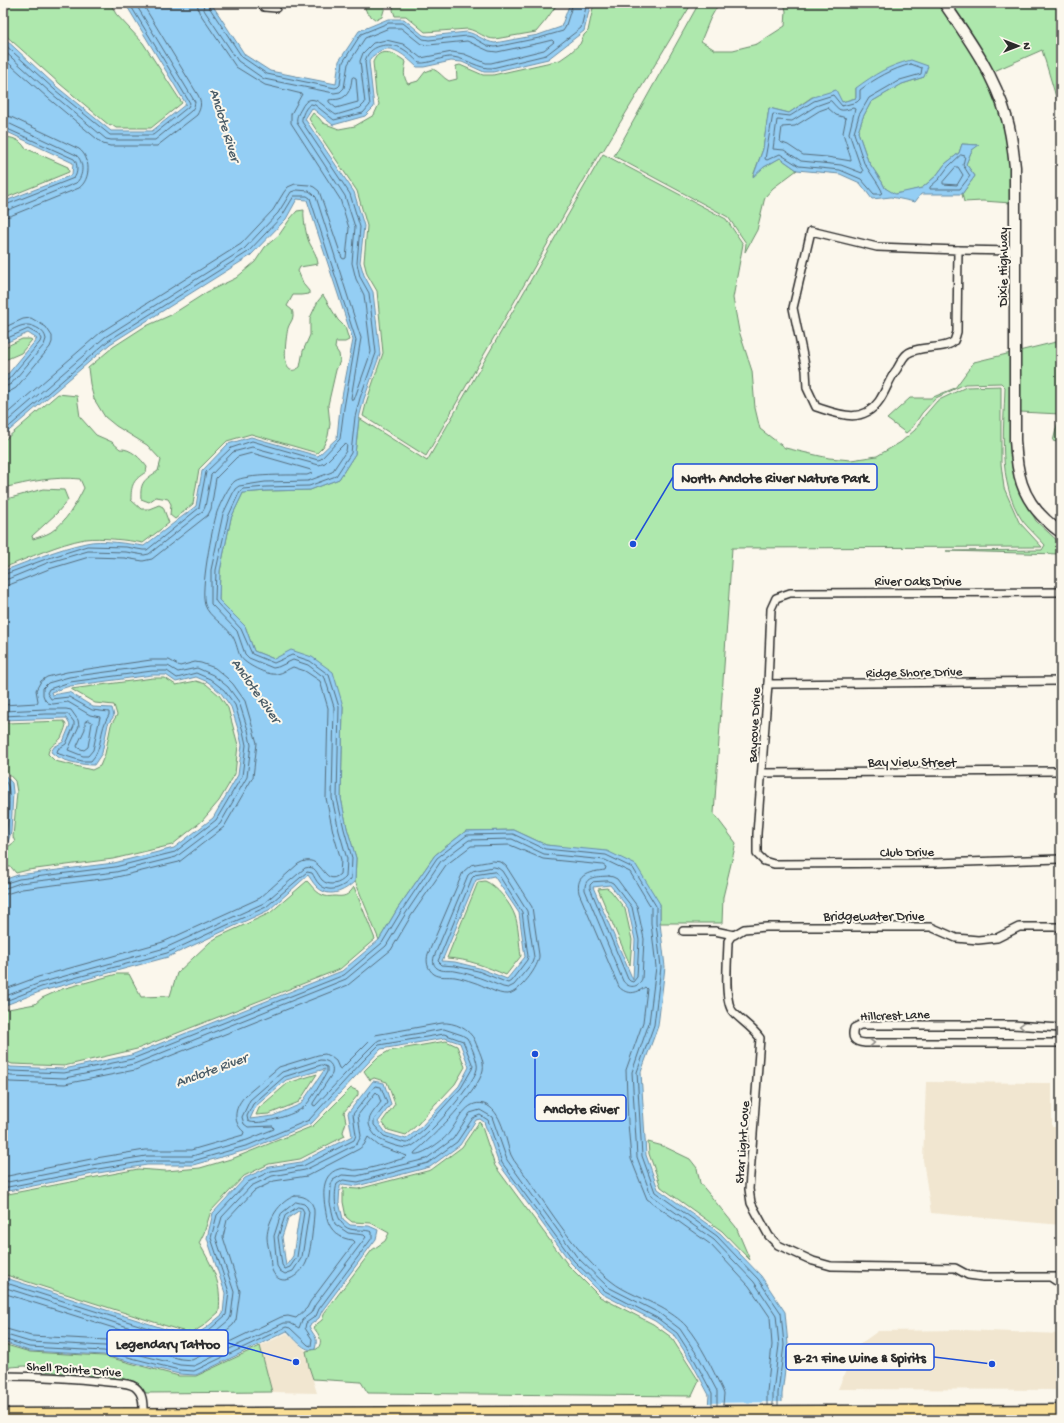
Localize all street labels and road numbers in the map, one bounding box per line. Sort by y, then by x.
street label: Dixie Highway [997,227,1012,308]
street label: River Oaks Drive [875,575,962,590]
street label: Ridge Shore Drive [865,665,963,682]
street label: Baycove Drive [746,687,765,764]
street label: Bay View Street [867,756,958,771]
street label: Club Drive [880,846,935,861]
street label: Bridgewater Drive [822,910,925,925]
street label: Hillcrest Lane [860,1008,930,1025]
street label: Star Light Cove [733,1100,754,1184]
street label: Shell Pointe Drive [26,1360,122,1381]

